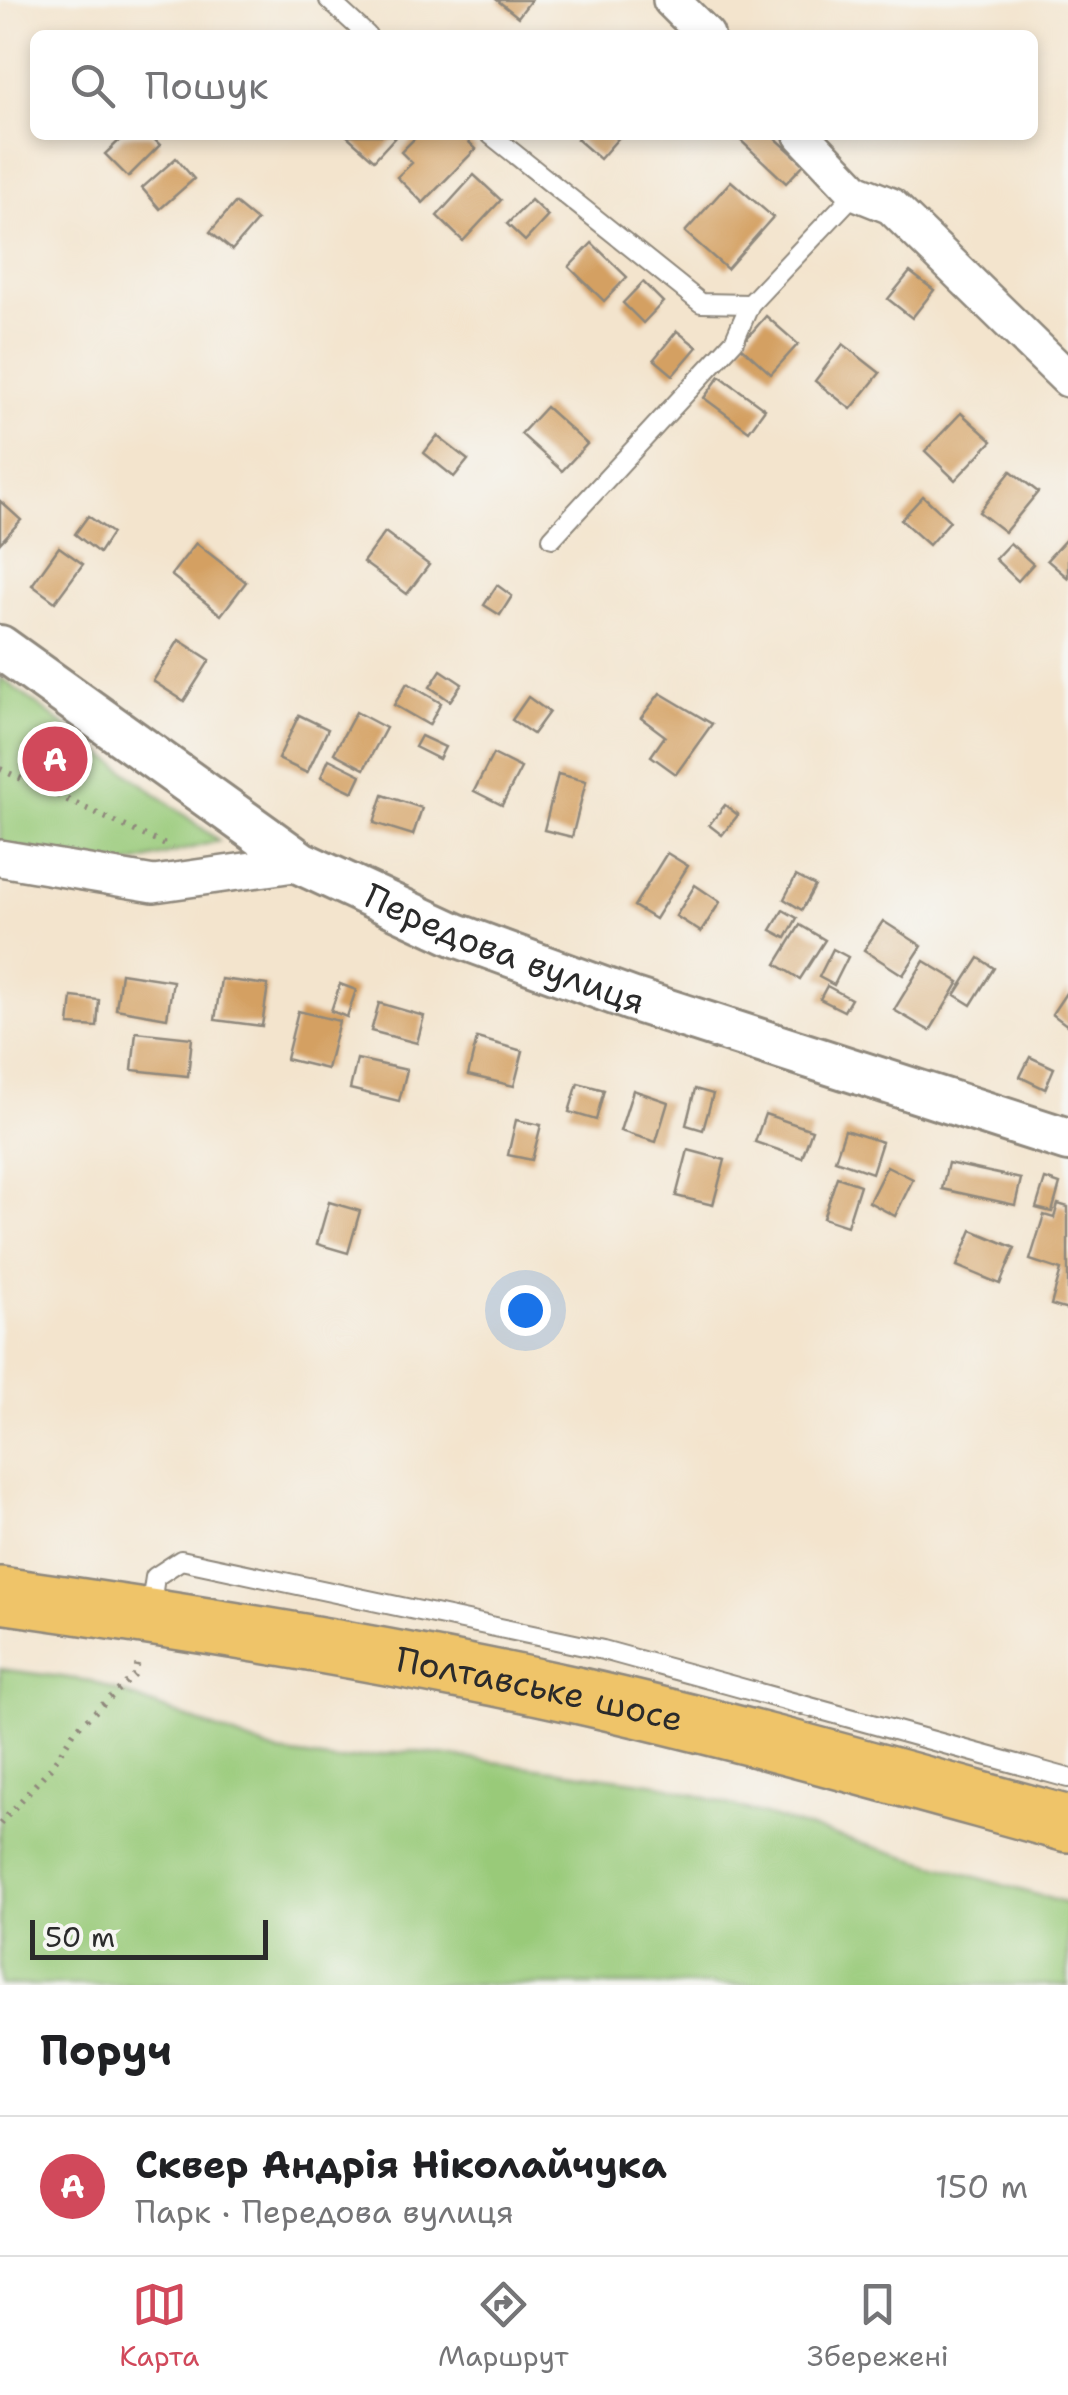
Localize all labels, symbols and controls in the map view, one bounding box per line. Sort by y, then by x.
search box [30,30,1038,140]
icon: search [65,58,120,113]
text: Пошук [145,60,268,111]
pin: A [22,722,88,796]
street label: Передова вулиця [357,872,651,1025]
your location [500,1285,551,1336]
street label: Полтавське шосе [392,1635,688,1743]
scale bar [30,1915,268,1960]
text: 50 m [45,1918,115,1956]
text: Поруч [40,2022,172,2078]
text: Сквер Андрія Ніколайчука [135,2139,667,2190]
text: A [60,2165,85,2208]
text: 150 m [935,2165,1028,2208]
text: Парк · Передова вулиця [135,2190,514,2233]
tab: Карта [119,2277,199,2375]
tab: Маршрут [438,2277,569,2375]
tab: Збережені [807,2277,949,2375]

